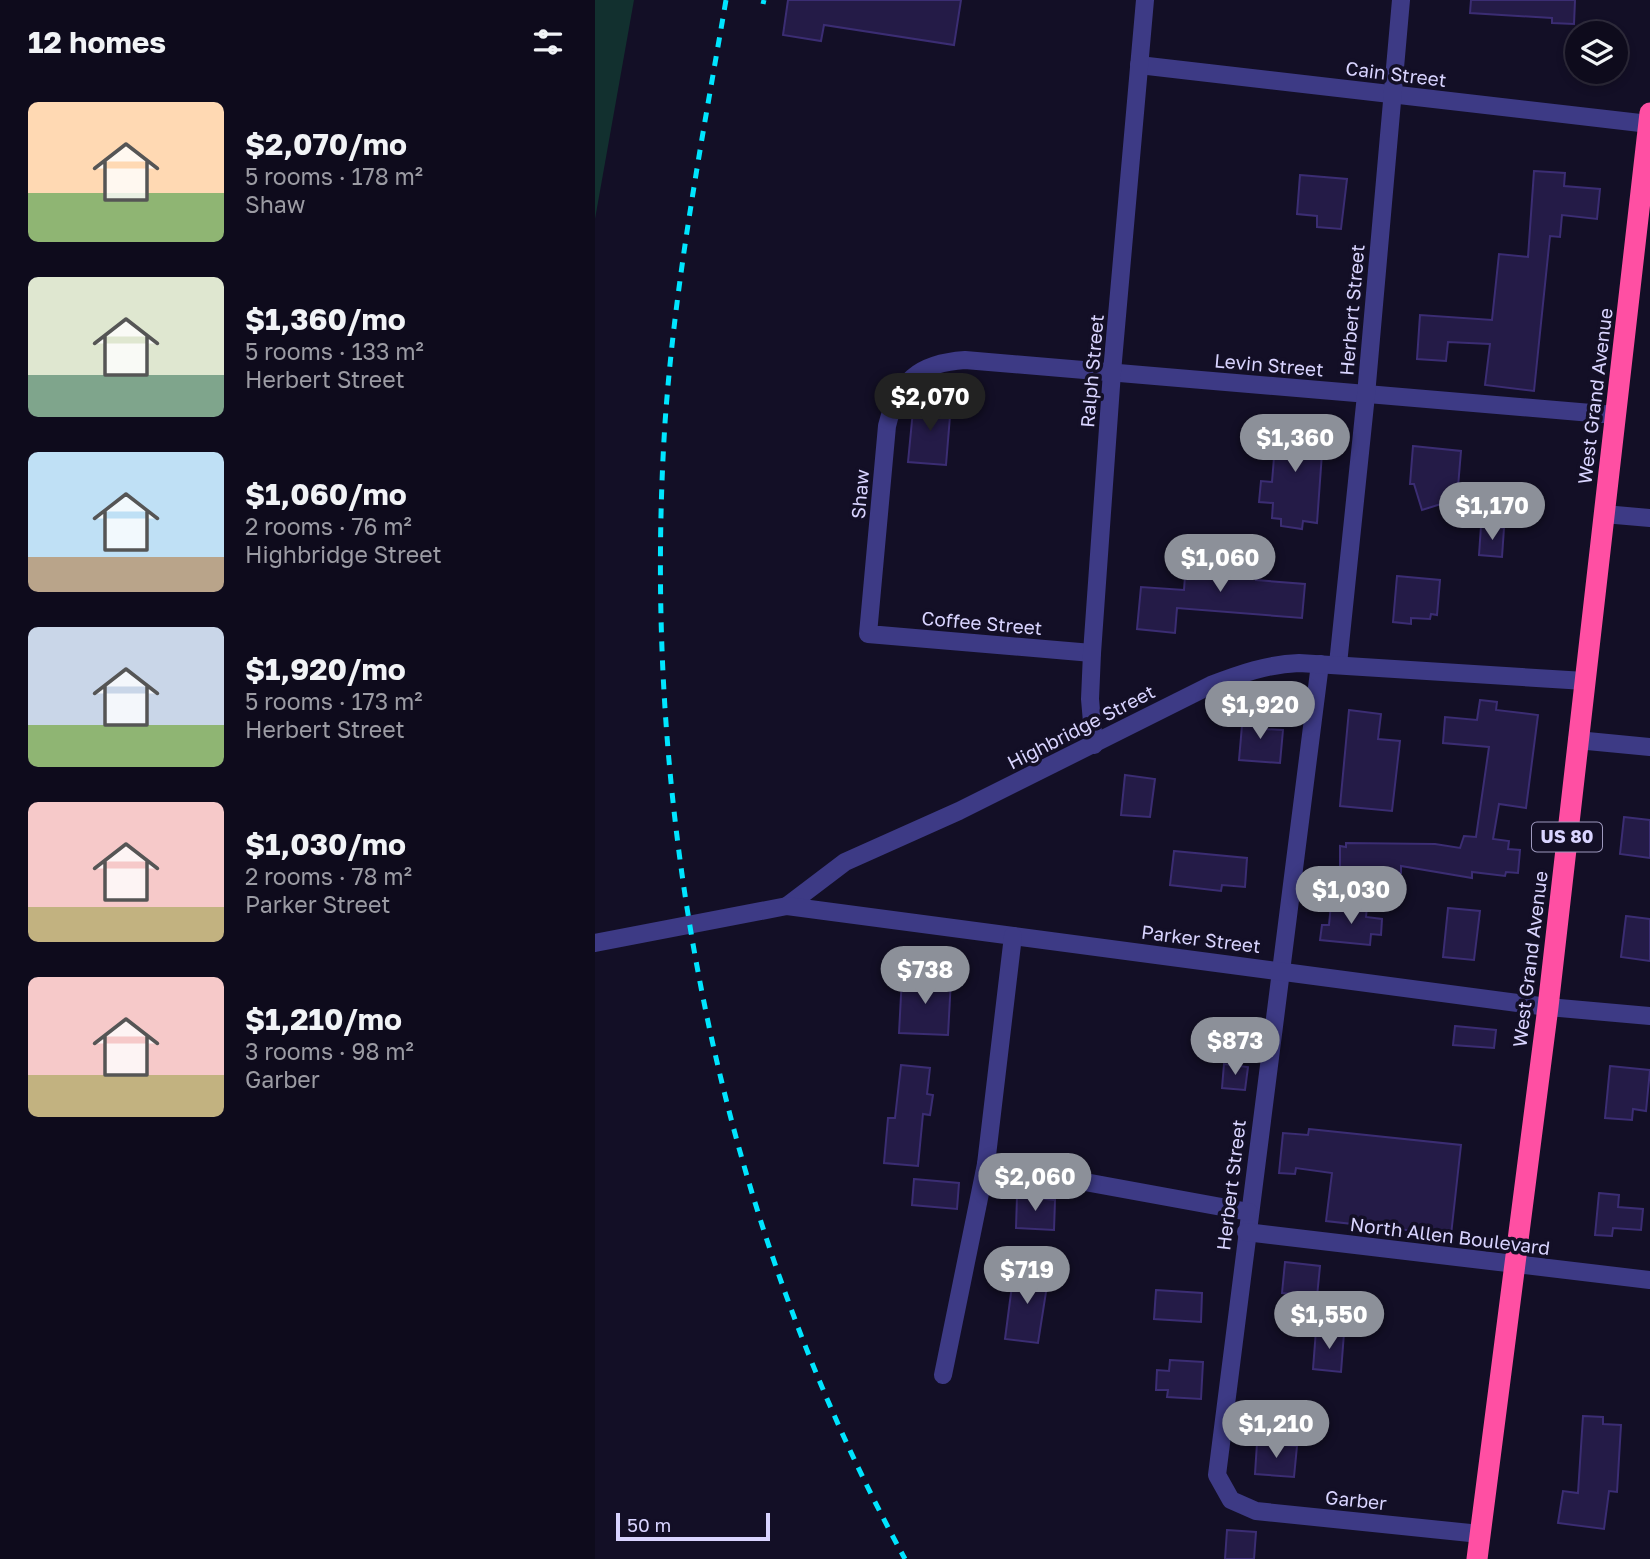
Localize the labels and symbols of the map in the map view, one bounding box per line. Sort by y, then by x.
street label: Cain Street [1344,56,1448,91]
street label: Herbert Street [1334,243,1369,377]
street label: West Grand Avenue [1572,306,1617,485]
street label: Ralph Street [1075,313,1108,429]
street label: Levin Street [1213,348,1325,381]
pin: $2,070 [873,374,987,433]
pin: $1,360 [1238,414,1352,474]
street label: Shaw [846,468,873,520]
pin: $1,170 [1435,482,1549,542]
pin: $1,060 [1163,534,1277,594]
street label: Coffee Street [921,606,1043,639]
street label: Highbridge Street [1003,679,1158,774]
pin: $1,920 [1203,682,1317,741]
road number: US 80 [1532,822,1602,852]
pin: $1,030 [1294,866,1408,926]
street label: West Grand Avenue [1507,869,1552,1048]
street label: Parker Street [1140,920,1262,957]
pin: $738 [884,946,966,1006]
pin: $873 [1194,1018,1276,1077]
street label: Herbert Street [1211,1118,1250,1252]
pin: $2,060 [978,1154,1092,1213]
street label: North Allen Boulevard [1349,1212,1551,1259]
pin: $719 [986,1246,1068,1306]
pin: $1,550 [1272,1292,1386,1351]
pin: $1,210 [1219,1400,1333,1460]
street label: Garber [1324,1485,1388,1514]
scale bar [616,1510,770,1542]

